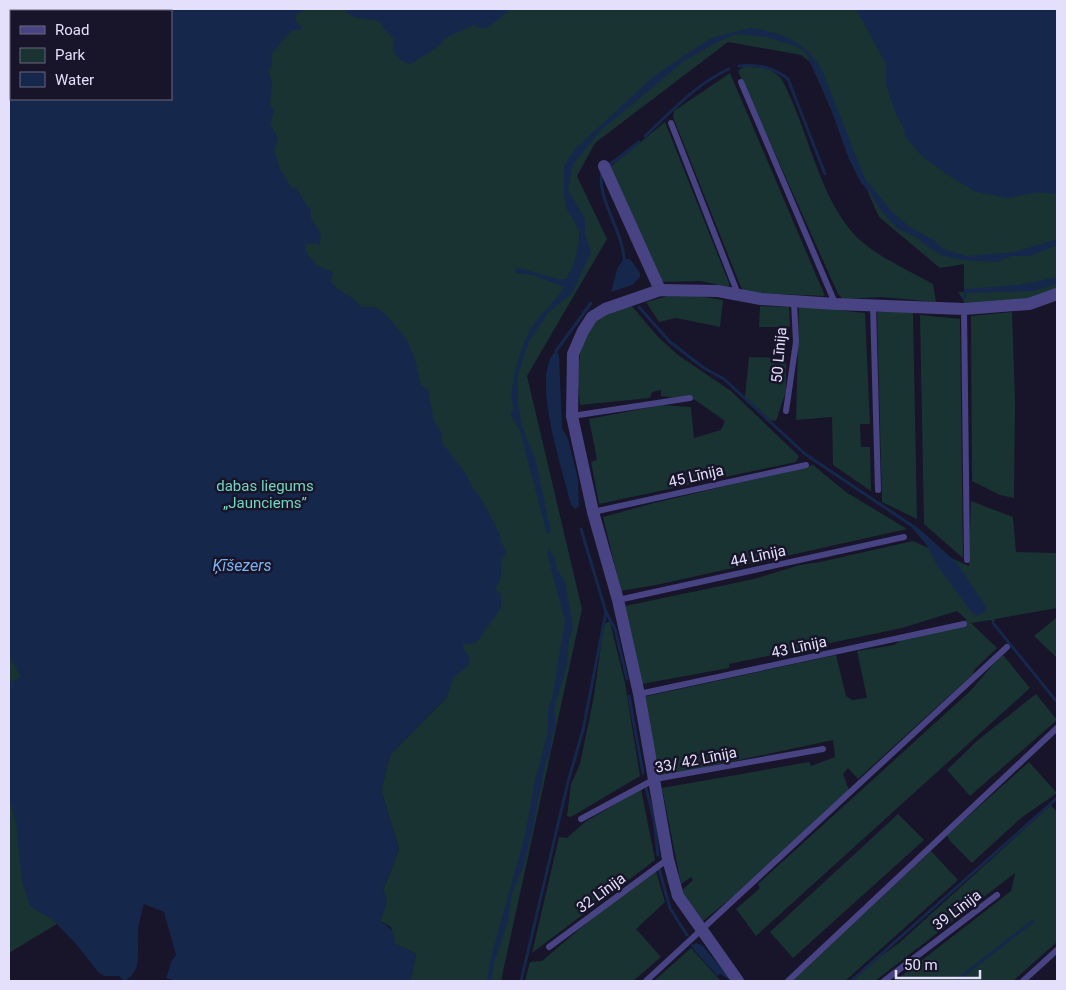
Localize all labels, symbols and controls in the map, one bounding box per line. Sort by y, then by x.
legend [10,10,172,100]
text: Road [55,21,89,39]
text: Park [55,46,86,64]
text: Water [55,71,94,89]
street label: 50 Līnija [768,326,790,384]
street label: 45 Līnija [667,461,725,491]
park label: dabas liegums „Jaunciems” [216,477,314,512]
street label: 44 Līnija [729,541,787,571]
water label: Ķīšezers [213,556,271,575]
street label: 43 Līnija [770,632,828,662]
street label: 33/ 42 Līnija [654,743,738,777]
street label: 32 Līnija [573,869,629,917]
street label: 39 Līnija [929,886,985,934]
scale bar [896,948,980,980]
text: 50 m [904,956,938,974]

